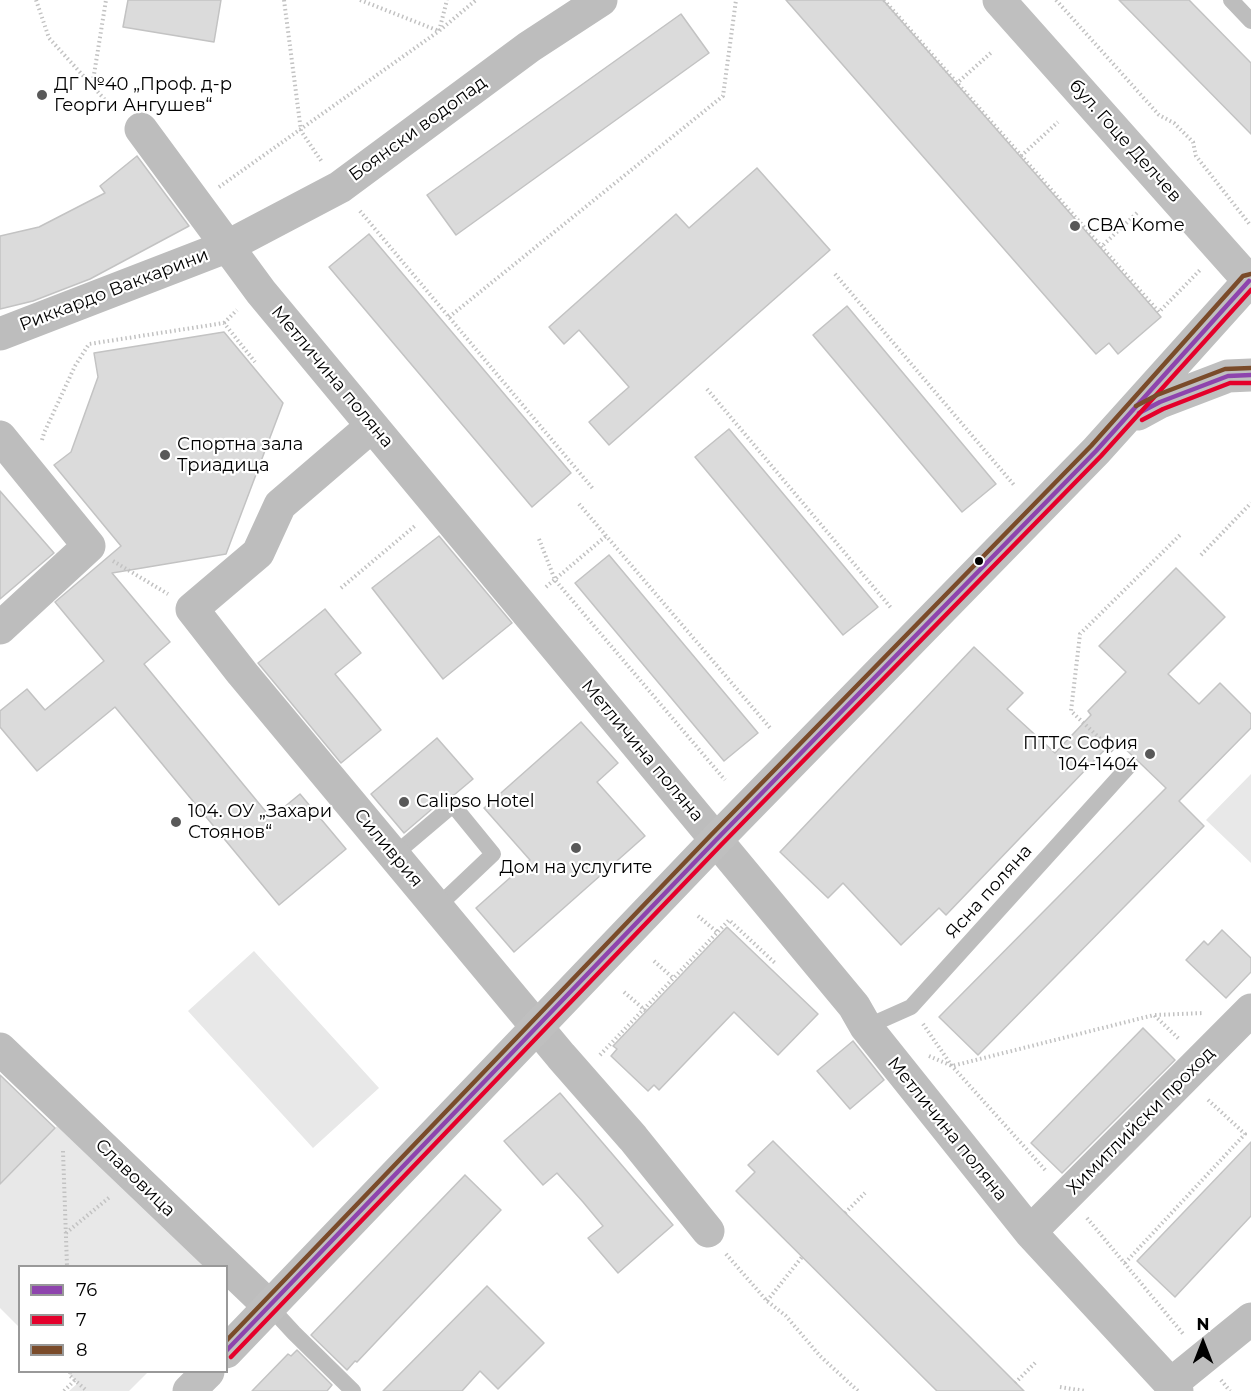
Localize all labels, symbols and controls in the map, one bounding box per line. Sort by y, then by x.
street label: Боянски водопад [345,72,491,186]
place label: ДГ №40 „Проф. д-р Георги Ангушев“ [54,74,232,116]
street label: бул. Гоце Делчев [1064,75,1186,207]
marker: ДГ №40 „Проф. д-р Георги Ангушев“ [35,88,49,102]
place label: CBA Kome [1087,215,1185,237]
marker: CBA Kome [1068,219,1082,233]
street label: Риккардо Ваккарини [16,244,212,336]
street label: Метличина поляна [266,302,398,452]
place label: Спортна зала Триадица [177,434,303,476]
marker: Спортна зала Триадица [158,448,172,462]
unlabelled marker [973,555,985,567]
street label: Метличина поляна [576,676,708,826]
place label: ПТТС София 104-1404 [1023,733,1138,776]
marker: ПТТС София 104-1404 [1143,747,1157,761]
place label: Calipso Hotel [416,791,535,813]
marker: Calipso Hotel [397,795,411,809]
place label: 104. ОУ „Захари Стоянов“ [188,801,332,844]
street label: Силиврия [349,804,427,892]
marker: 104. ОУ „Захари Стоянов“ [169,815,183,829]
marker: Дом на услугите [569,841,583,855]
street label: Ясна поляна [941,841,1037,943]
place label: Дом на услугите [500,857,652,879]
street label: Химитлийски проход [1063,1043,1219,1199]
street label: Метличина поляна [882,1053,1012,1205]
street label: Славовица [91,1135,179,1221]
legend [18,1265,228,1373]
text: 76 [76,1279,97,1301]
text: 7 [76,1309,87,1331]
north arrow [1173,1313,1233,1373]
text: N [1197,1315,1209,1334]
text: 8 [76,1339,87,1361]

